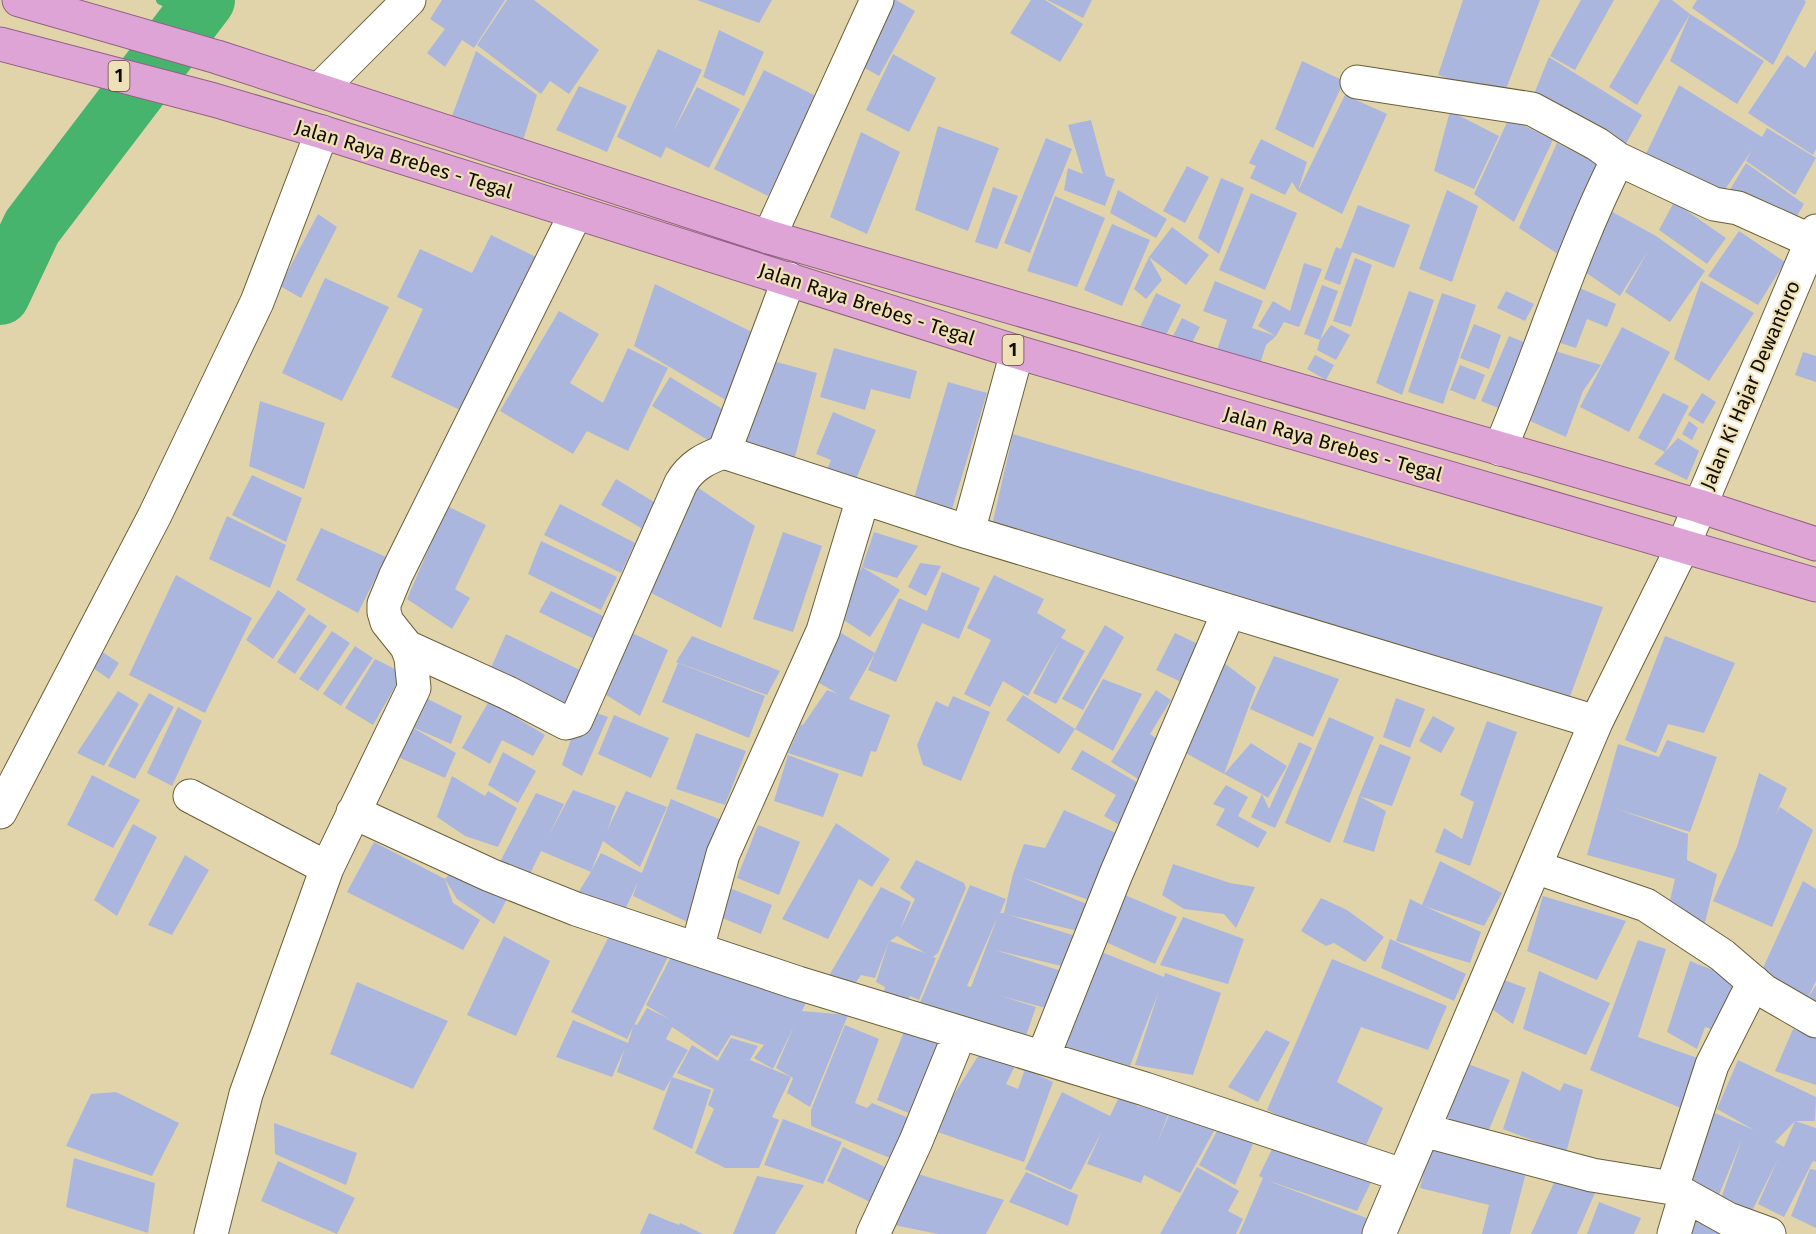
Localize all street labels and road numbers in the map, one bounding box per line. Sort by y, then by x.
road number: 1 [108,61,130,91]
street label: Jalan Raya Brebes - Tegal [292,114,516,204]
street label: Jalan Raya Brebes - Tegal [756,258,978,350]
street label: Jalan Ki Hajar Dewantoro [1695,277,1805,493]
road number: 1 [1002,335,1024,365]
street label: Jalan Raya Brebes - Tegal [1221,401,1445,487]

